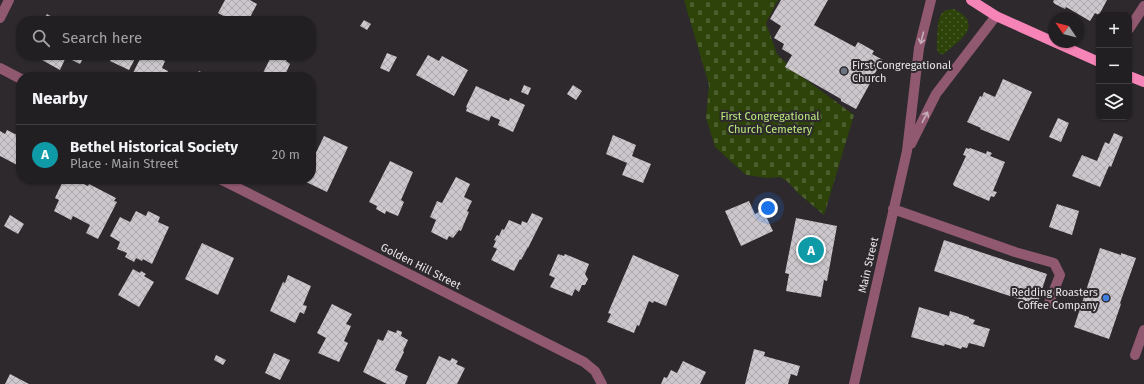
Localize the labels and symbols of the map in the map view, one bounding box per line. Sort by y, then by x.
north arrow [1048,12,1084,48]
one-way arrow [917,31,925,44]
place label: First Congregational Church [852,59,951,85]
marker: First Congregational Church [839,66,849,76]
park label: First Congregational Church Cemetery [720,110,820,136]
one-way arrow [921,111,929,123]
your location [758,198,778,218]
pin: A [798,235,824,265]
street label: Main Street [856,236,881,294]
street label: Golden Hill Street [378,241,463,292]
place label: Redding Roasters Coffee Company [1011,286,1099,312]
marker: Redding Roasters Coffee Company [1101,293,1111,303]

